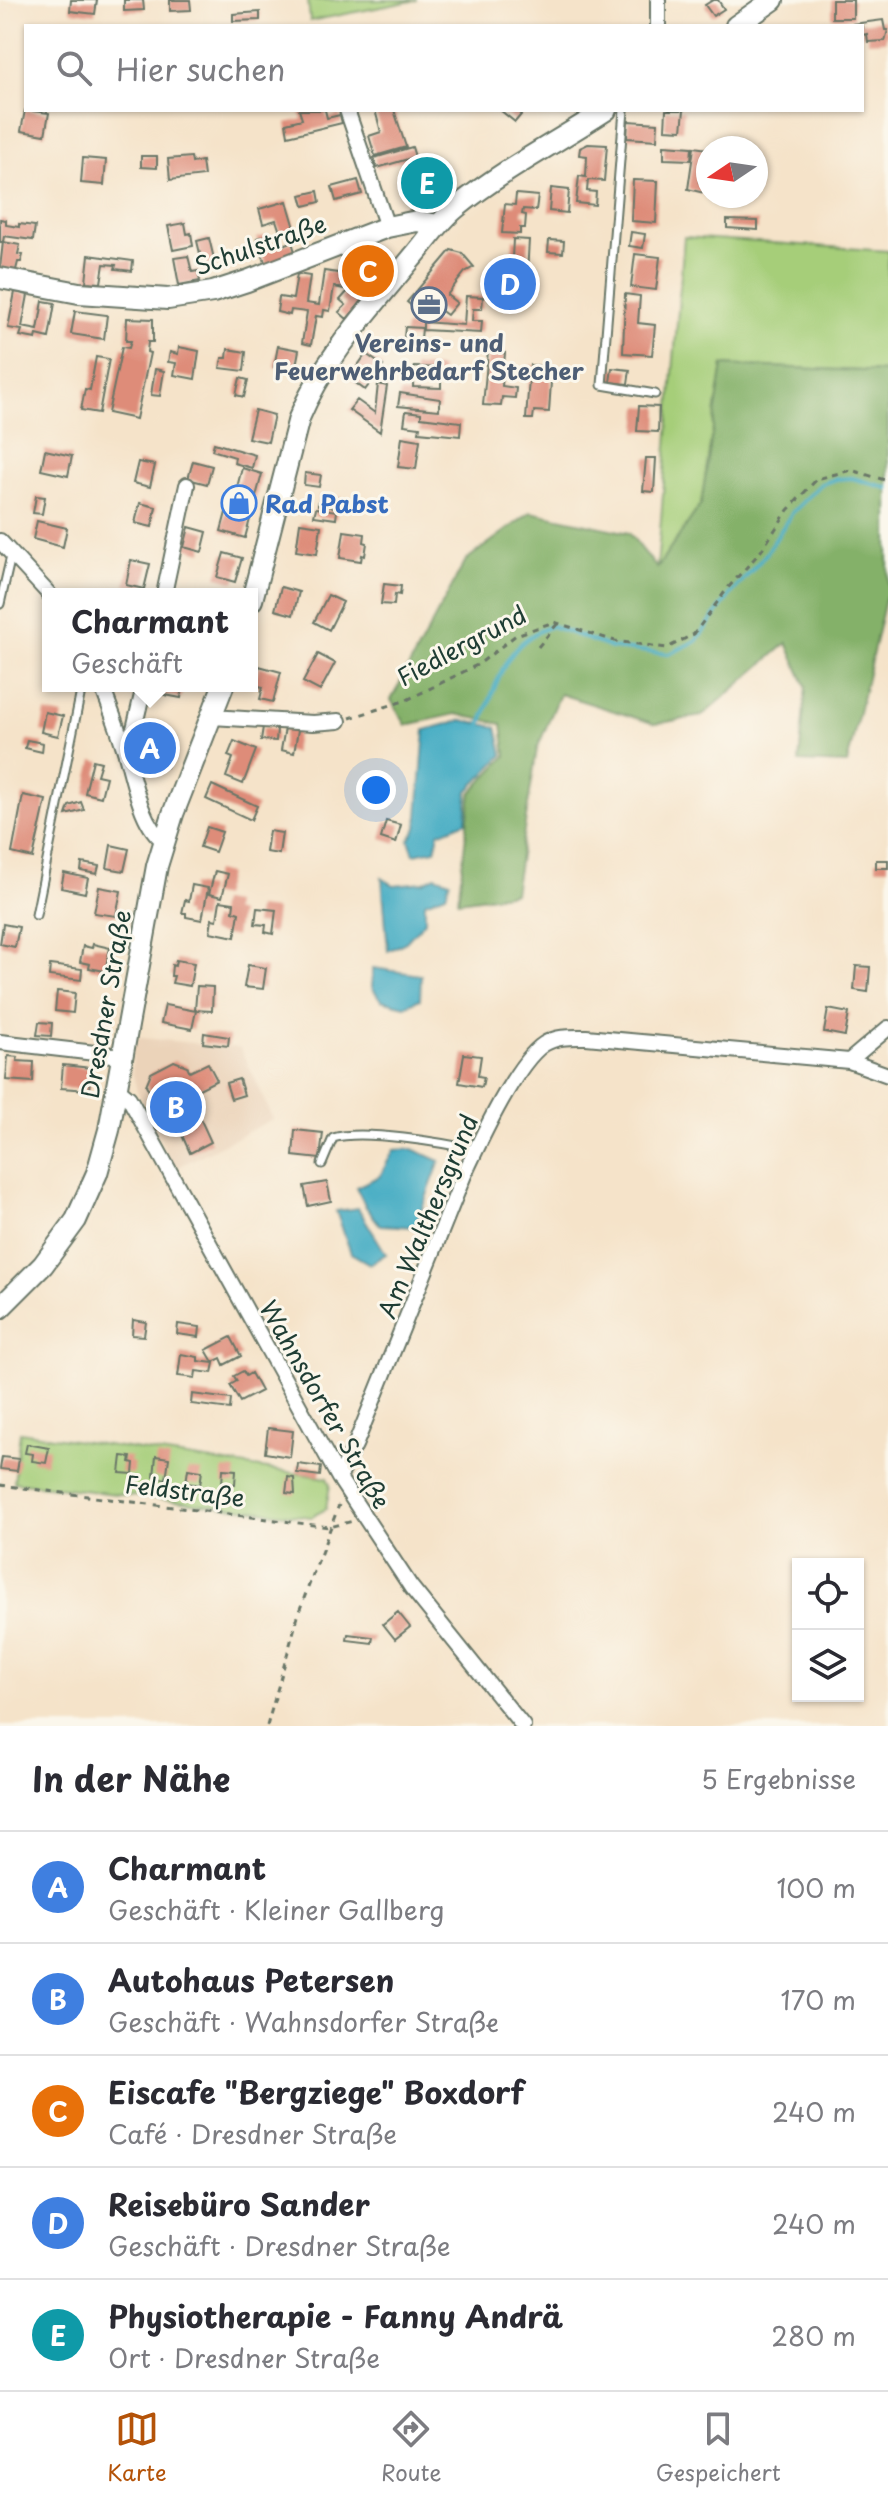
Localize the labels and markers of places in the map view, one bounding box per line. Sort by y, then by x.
pin: E [401,153,453,213]
pin: C [342,241,394,301]
pin: D [484,254,536,314]
office icon: Vereins- und Feuerwehrbedarf Stecher [410,286,448,324]
place label: Vereins- und Feuerwehrbedarf Stecher [274,324,585,388]
shop icon: Rad Pabst [220,484,258,522]
place label: Rad Pabst [265,485,389,521]
pin: A [124,718,176,778]
pin: B [150,1077,202,1137]

